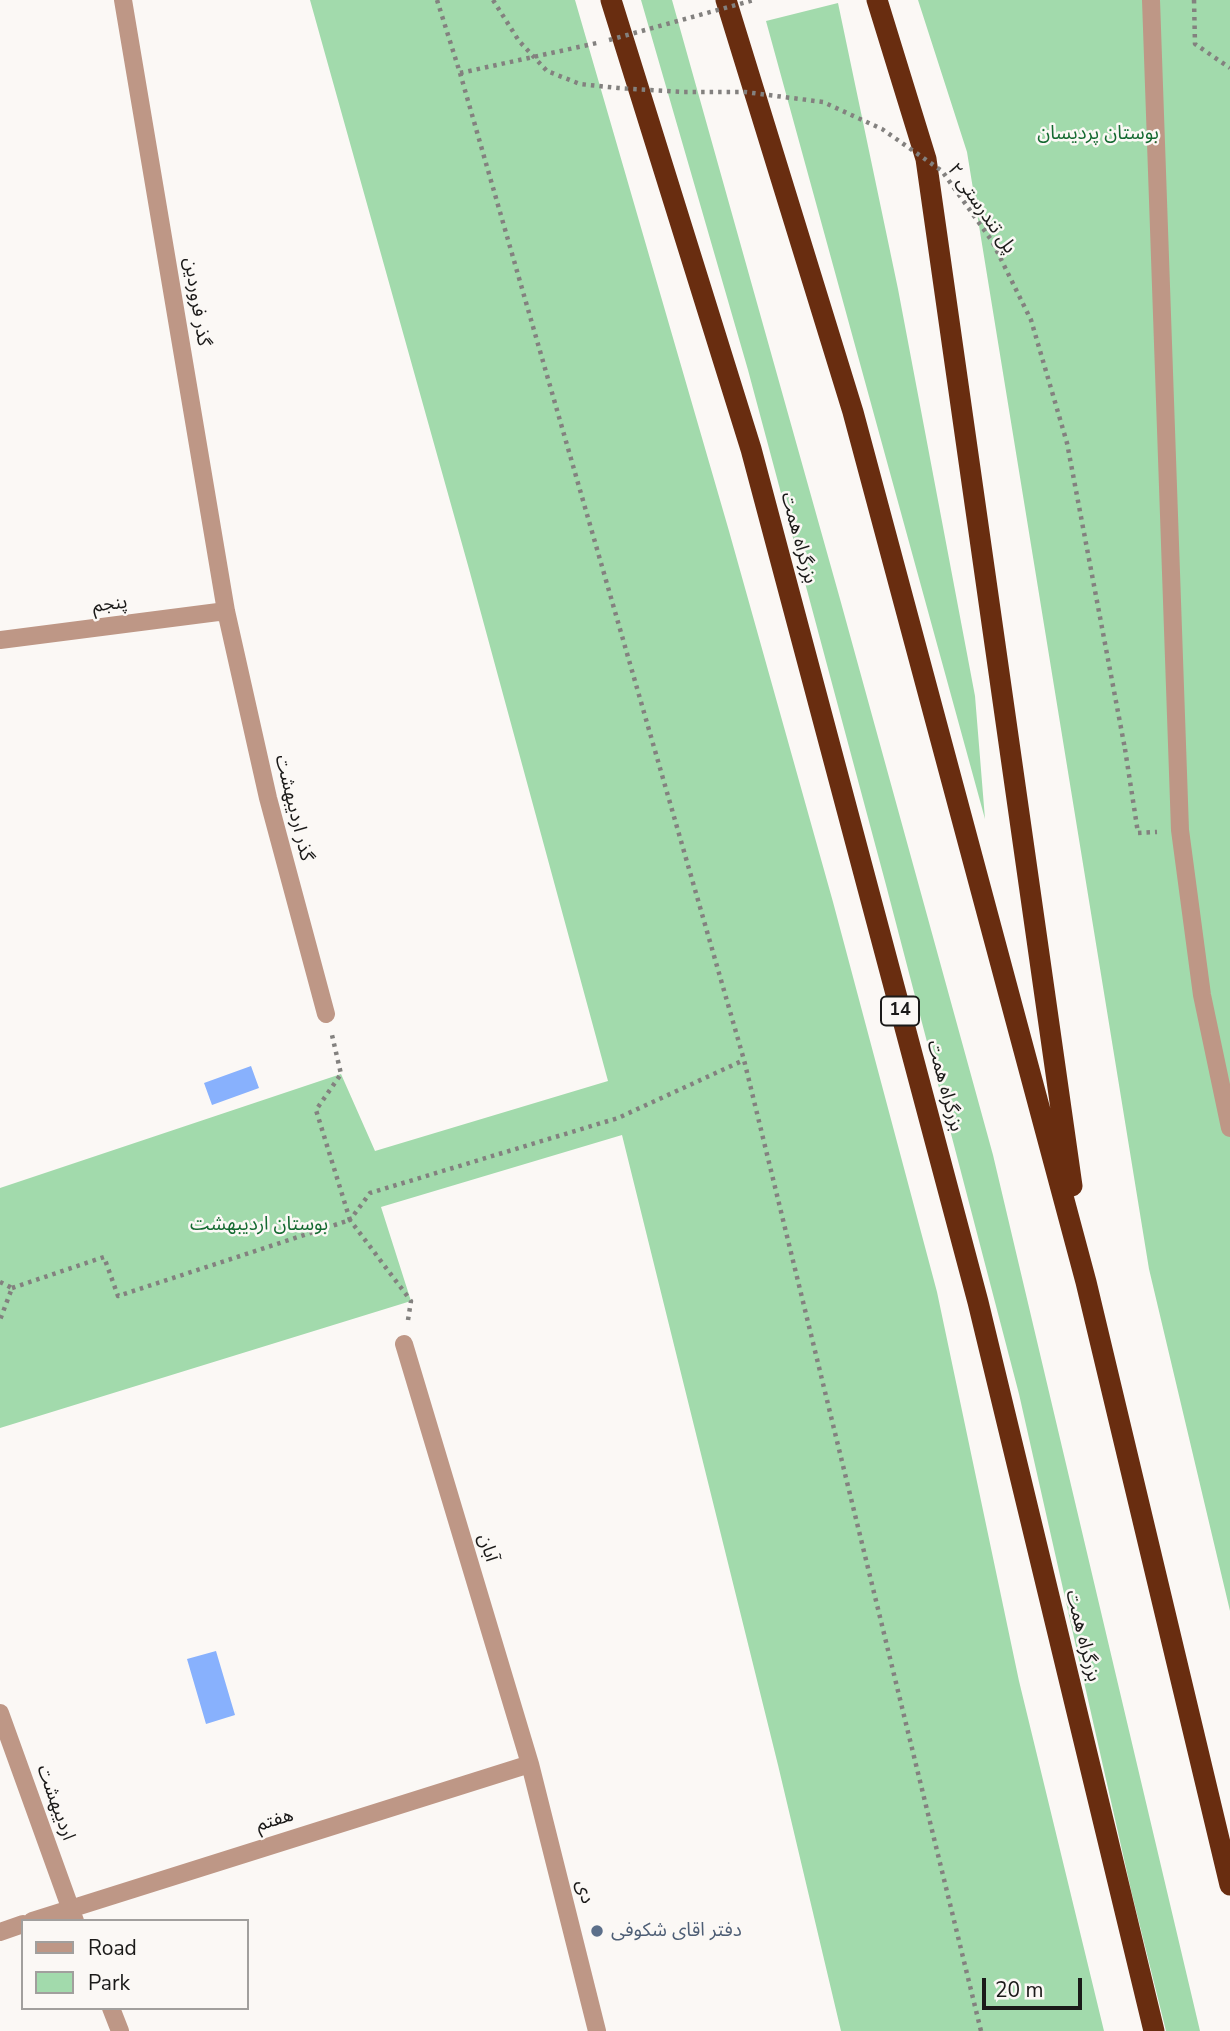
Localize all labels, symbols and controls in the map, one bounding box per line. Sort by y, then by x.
park label: بوستان پردیسان [1037,123,1159,145]
street label: پل تندرستی ۲ [942,160,1020,258]
street label: گذر فروردین [178,256,214,348]
street label: بزرگراه همت [775,490,821,586]
street label: پنجم [91,592,129,618]
street label: گذر اردیبهشت [269,753,317,863]
road number: 14 [881,996,919,1026]
street label: بزرگراه همت [921,1038,967,1134]
park label: بوستان اردیبهشت [190,1214,328,1236]
street label: آبان [472,1531,502,1565]
street label: بزرگراه همت [1060,1588,1104,1684]
street label: اردیبهشت [31,1762,79,1844]
street label: هفتم [253,1805,297,1837]
street label: دی [570,1878,598,1906]
legend [21,1919,248,2010]
place label: دفتر اقای شکوفی [611,1920,742,1942]
marker: دفتر اقای شکوفی [589,1923,605,1939]
text: Road [88,1934,137,1962]
scale bar [985,1965,1085,2009]
text: Park [88,1969,130,1997]
text: 20 m [995,1976,1044,2004]

